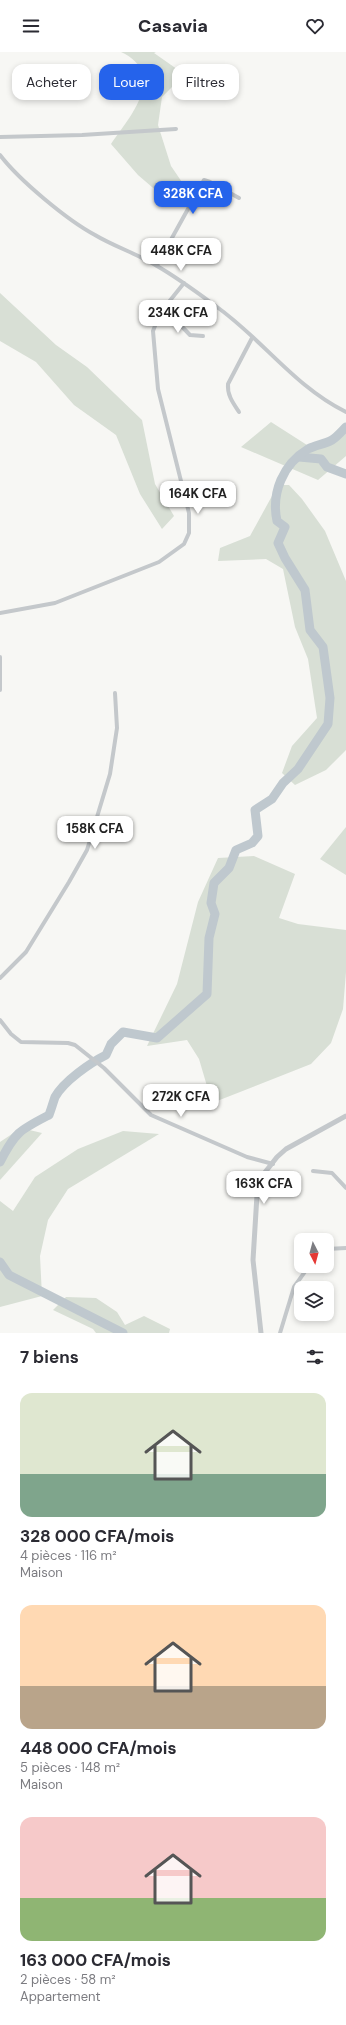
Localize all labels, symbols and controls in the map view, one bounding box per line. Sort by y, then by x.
text: Casavia [138,14,208,38]
icon: menu [20,15,42,37]
icon: heart [304,15,326,37]
chip: Acheter [12,64,91,100]
chip: Louer [99,64,164,100]
chip: Filtres [172,64,239,100]
pin: 328K CFA [152,181,234,215]
text: 328K CFA [163,185,223,202]
pin: 448K CFA [140,238,222,272]
text: 448K CFA [150,242,212,259]
pin: 234K CFA [137,300,219,334]
text: 234K CFA [148,304,208,321]
pin: 164K CFA [157,481,239,515]
text: 164K CFA [169,485,227,502]
pin: 158K CFA [54,816,136,850]
text: 158K CFA [66,820,124,837]
pin: 272K CFA [140,1084,222,1118]
text: 272K CFA [152,1088,210,1105]
pin: 163K CFA [223,1171,305,1205]
text: 163K CFA [235,1175,293,1192]
north arrow [294,1233,334,1273]
map controls [294,1233,334,1321]
button: layers [294,1281,334,1321]
text: 7 biens [20,1346,79,1368]
icon: filters [304,1346,326,1368]
icon: home [137,1419,209,1491]
text: 328 000 CFA/mois [20,1525,174,1547]
text: 4 pièces · 116 m² [20,1547,116,1564]
text: Maison [20,1564,63,1581]
icon: home [137,1631,209,1703]
text: 448 000 CFA/mois [20,1737,177,1759]
text: 5 pièces · 148 m² [20,1759,120,1776]
text: Maison [20,1776,63,1793]
icon: home [137,1843,209,1915]
text: 163 000 CFA/mois [20,1949,171,1971]
text: 2 pièces · 58 m² [20,1971,116,1988]
text: Appartement [20,1988,101,2005]

